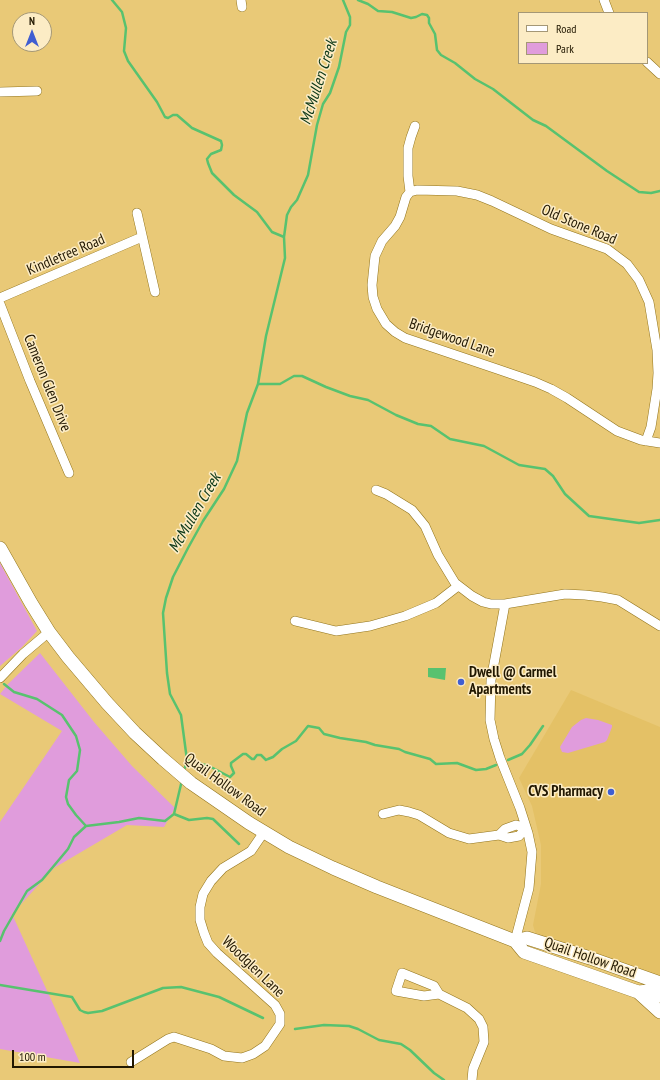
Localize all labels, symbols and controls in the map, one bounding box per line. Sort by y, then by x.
north arrow [12,12,52,52]
legend [518,12,648,64]
text: N [29,14,35,28]
text: Road [556,21,576,36]
water label: McMullen Creek [296,37,342,127]
text: Park [556,41,574,56]
street label: Old Stone Road [539,201,619,249]
street label: Kindletree Road [24,231,108,279]
street label: Bridgewood Lane [407,315,497,361]
street label: Cameron Glen Drive [19,332,75,434]
water label: McMullen Creek [165,470,225,556]
place label: Dwell @ Carmel Apartments [469,664,556,699]
marker: Dwell @ Carmel Apartments [456,677,466,687]
street label: Quail Hollow Road [181,749,269,821]
place label: CVS Pharmacy [528,783,603,801]
marker: CVS Pharmacy [606,787,616,797]
street label: Woodglen Lane [218,933,288,1001]
street label: Quail Hollow Road [542,934,638,982]
scale bar [14,1042,136,1068]
text: 100 m [19,1049,46,1064]

